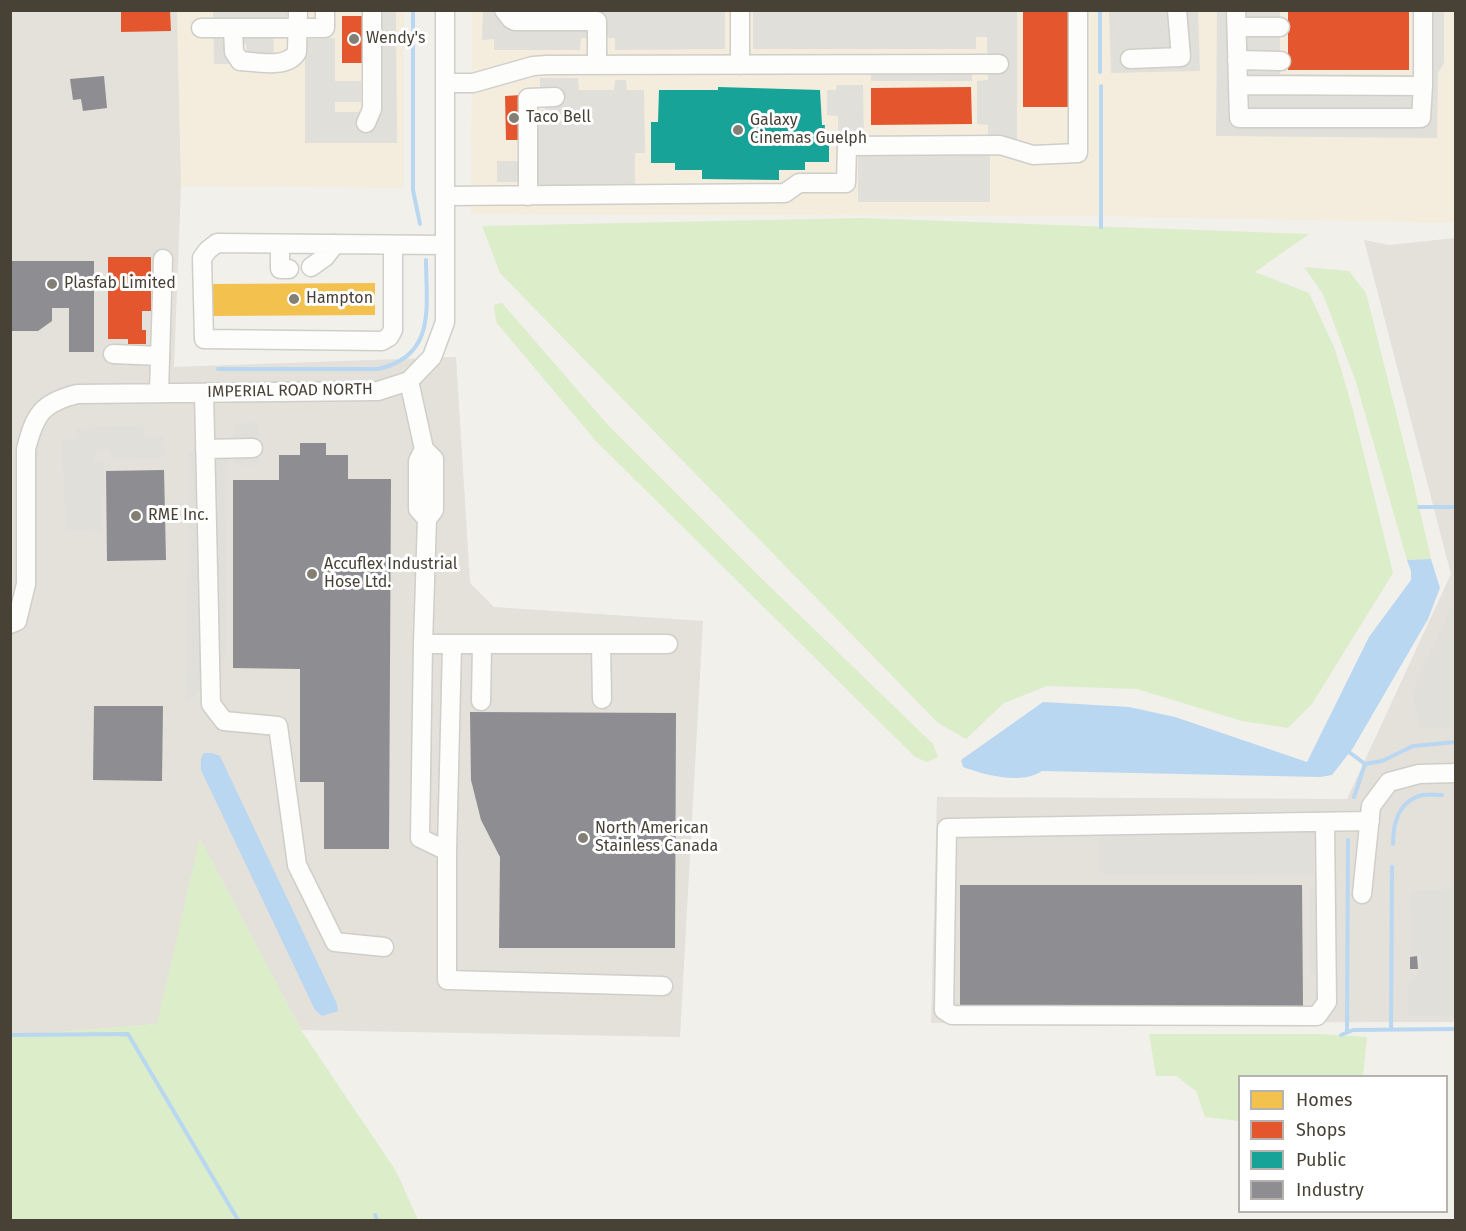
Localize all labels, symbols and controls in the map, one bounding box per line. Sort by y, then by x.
place label: Wendy's [366,29,425,49]
marker: Wendy's [347,32,361,46]
place label: Taco Bell [526,108,591,128]
marker: Taco Bell [507,111,521,125]
place label: Galaxy Cinemas Guelph [750,111,867,149]
marker: Galaxy Cinemas Guelph [731,123,745,137]
place label: Plasfab Limited [64,274,176,294]
marker: Plasfab Limited [45,277,59,291]
place label: Hampton [306,289,373,309]
marker: Hampton [287,292,301,306]
street label: IMPERIAL ROAD NORTH [207,380,373,402]
place label: RME Inc. [148,506,209,526]
marker: RME Inc. [129,509,143,523]
place label: Accuflex Industrial Hose Ltd. [324,555,457,593]
marker: Accuflex Industrial Hose Ltd. [305,567,319,581]
place label: North American Stainless Canada [595,819,718,857]
marker: North American Stainless Canada [576,831,590,845]
legend [1238,1075,1448,1213]
text: Homes [1296,1089,1352,1111]
text: Shops [1296,1119,1346,1141]
text: Public [1296,1149,1346,1171]
text: Industry [1296,1179,1364,1201]

